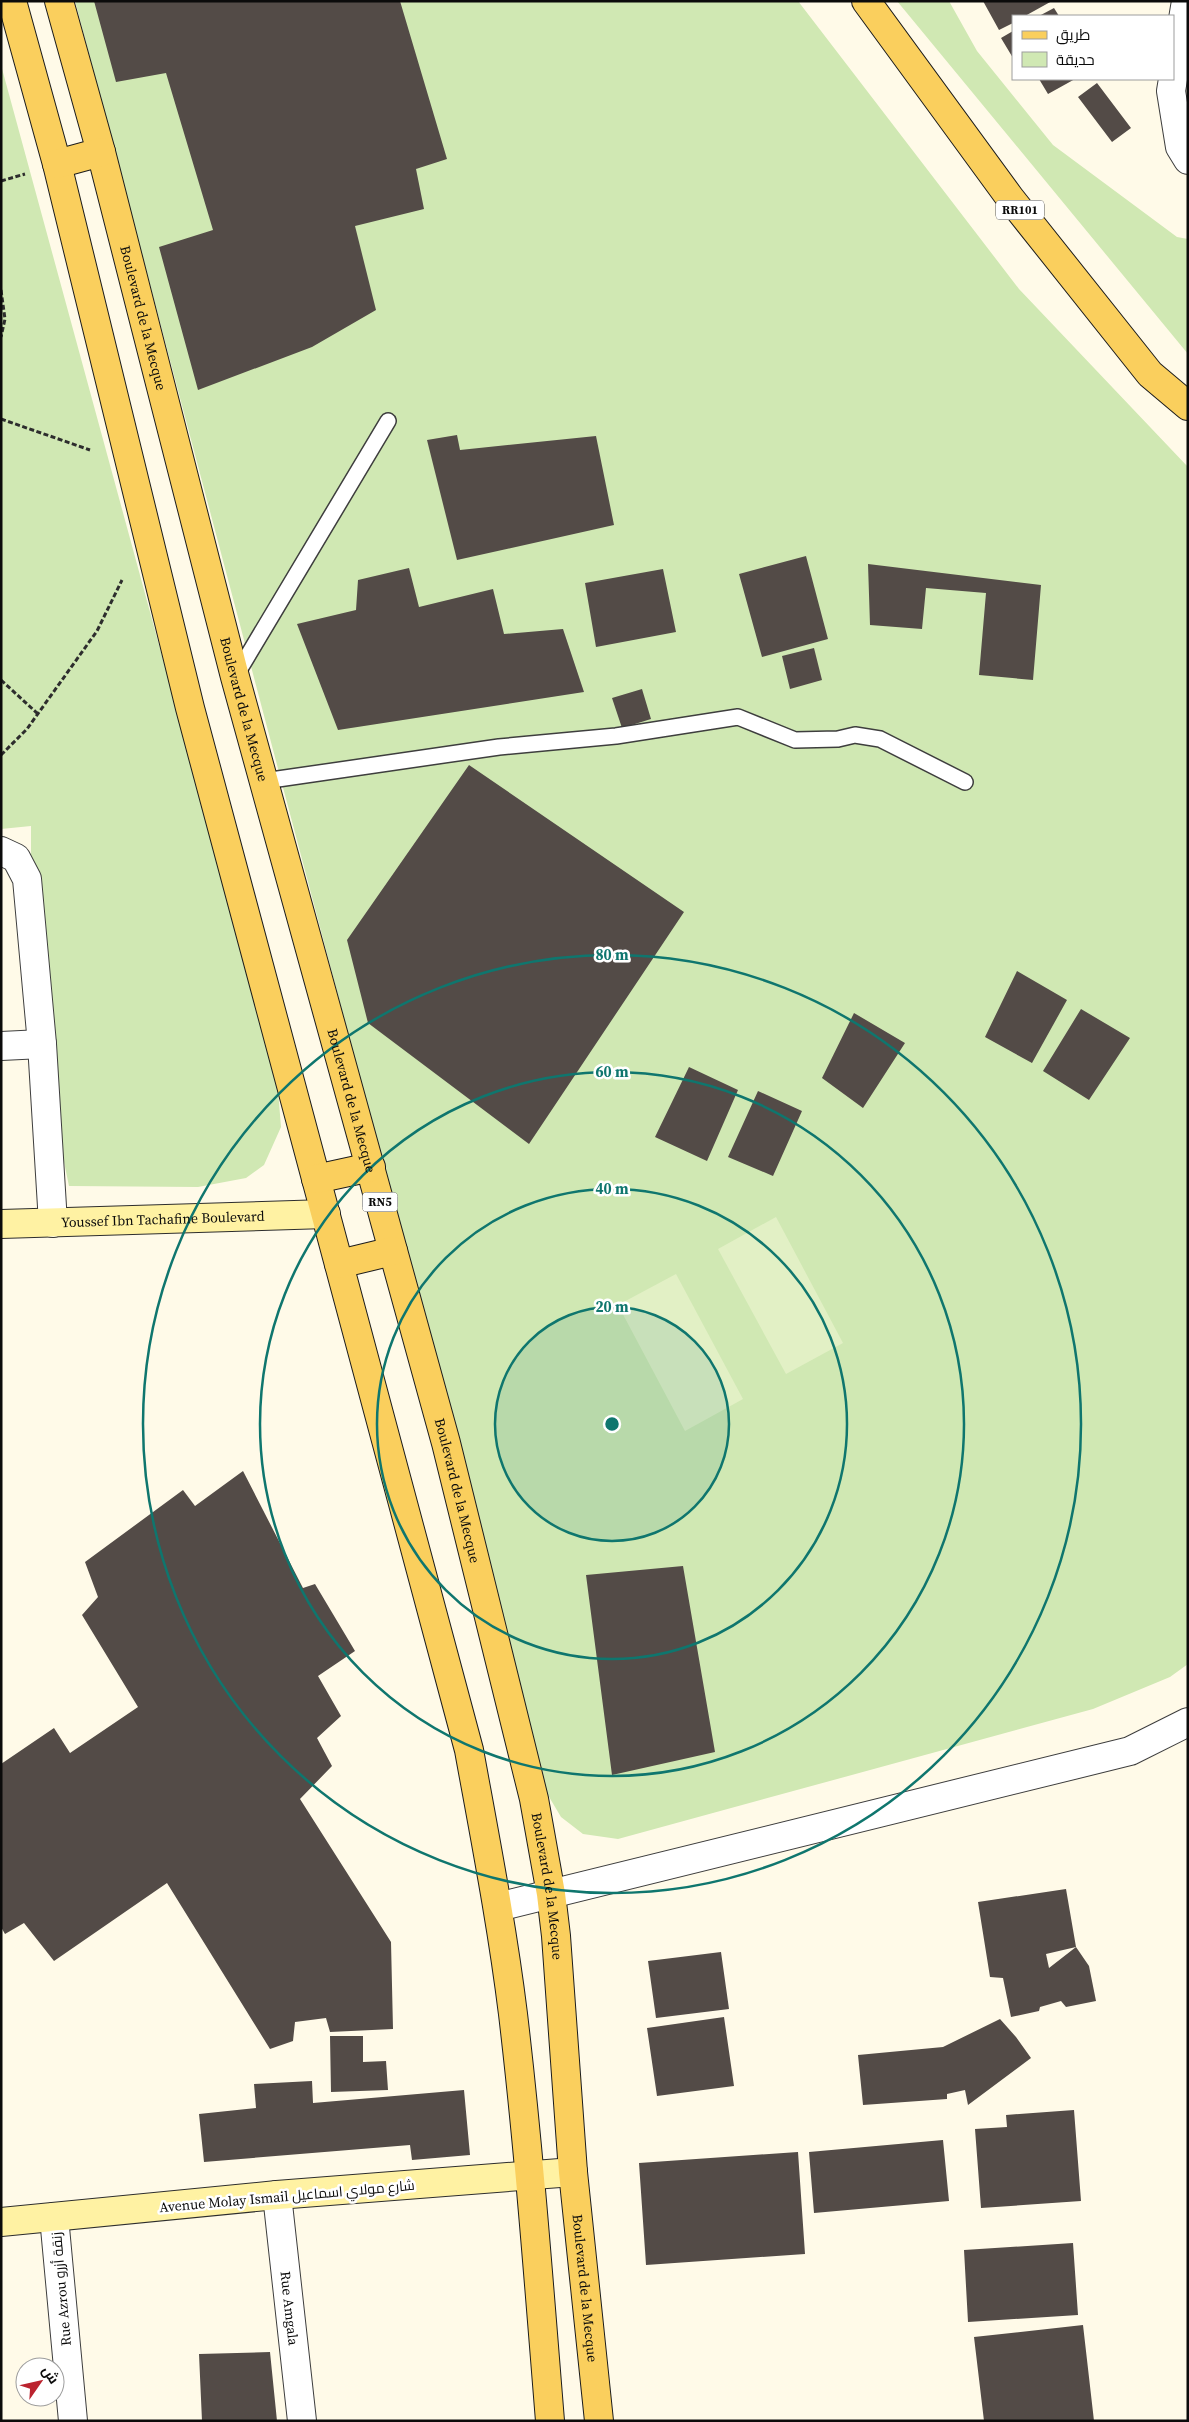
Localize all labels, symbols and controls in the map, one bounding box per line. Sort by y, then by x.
legend [1012,15,1174,80]
text: طريق [1056,24,1090,45]
text: حديقة [1056,49,1095,70]
road number: RR101 [996,200,1044,220]
street label: Boulevard de la Mecque [115,243,171,393]
street label: Boulevard de la Mecque [215,635,273,784]
text: 80 m [595,944,629,965]
street label: Boulevard de la Mecque [322,1026,381,1175]
text: 60 m [595,1061,629,1082]
text: 40 m [595,1178,629,1199]
road number: RN5 [362,1192,398,1212]
street label: Youssef Ibn Tachafine Boulevard [61,1206,265,1232]
text: 20 m [595,1296,629,1317]
centre of rings [603,1415,621,1433]
street label: Boulevard de la Mecque [430,1416,485,1565]
street label: Boulevard de la Mecque [527,1811,568,1960]
street label: Avenue Molay Ismail شارع مولاي اسماعيل [158,2175,416,2219]
street label: Boulevard de la Mecque [567,2213,603,2363]
street label: Rue Azrou زنقة أزرو [46,2231,76,2347]
street label: Rue Amgala [275,2270,304,2347]
north arrow [15,2357,65,2407]
text: ش [37,2362,64,2388]

